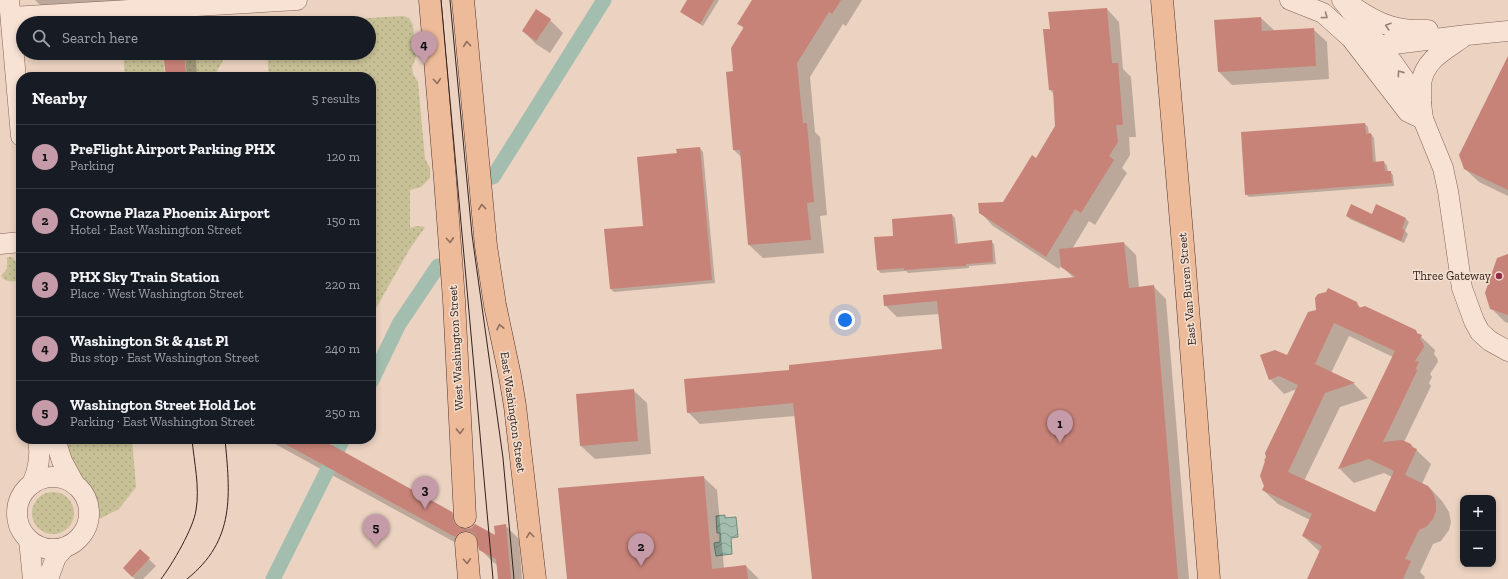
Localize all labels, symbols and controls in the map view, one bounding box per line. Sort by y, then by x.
one-way arrow [1321,11,1328,18]
search box [16,16,376,60]
one-way arrow [1384,22,1391,31]
icon: search [30,27,52,49]
text: Search here [62,29,138,47]
pin: 4 [411,31,437,64]
one-way arrow [463,41,472,47]
one-way arrow [1397,70,1405,77]
one-way arrow [432,78,441,84]
text: Nearby [32,88,87,108]
text: 5 results [312,91,360,106]
text: PreFlight Airport Parking PHX [70,140,275,158]
text: 1 [42,149,48,164]
text: 120 m [327,149,360,164]
text: Parking [70,158,114,173]
text: Crowne Plaza Phoenix Airport [70,204,270,222]
one-way arrow [477,204,486,210]
text: 2 [42,213,48,228]
text: 150 m [327,213,360,228]
text: Hotel · East Washington Street [70,222,241,237]
street label: East Van Buren Street [1175,231,1199,346]
one-way arrow [445,237,454,243]
text: PHX Sky Train Station [70,268,219,286]
place label: Three Gateway [1413,269,1492,283]
marker: Three Gateway [1494,271,1504,281]
text: 3 [42,277,48,292]
text: 220 m [325,277,360,292]
street label: West Washington Street [446,284,466,411]
text: Place · West Washington Street [70,286,244,301]
your location [835,310,855,330]
one-way arrow [496,323,504,330]
text: Washington St & 41st Pl [70,332,229,350]
text: 4 [41,341,49,356]
text: 240 m [325,341,360,356]
text: Bus stop · East Washington Street [70,350,259,365]
street label: East Washington Street [498,351,528,474]
text: Washington Street Hold Lot [70,396,256,414]
text: 5 [42,405,48,420]
text: 250 m [325,405,360,420]
pin: 1 [1047,410,1073,443]
text: Parking · East Washington Street [70,414,255,429]
one-way arrow [456,428,464,434]
pin: 3 [412,476,438,509]
map controls [1460,495,1496,567]
button: + [1460,495,1496,531]
pin: 5 [363,514,389,547]
button: − [1460,531,1496,567]
one-way arrow [526,532,535,538]
pin: 2 [628,533,654,566]
one-way arrow [463,558,472,564]

